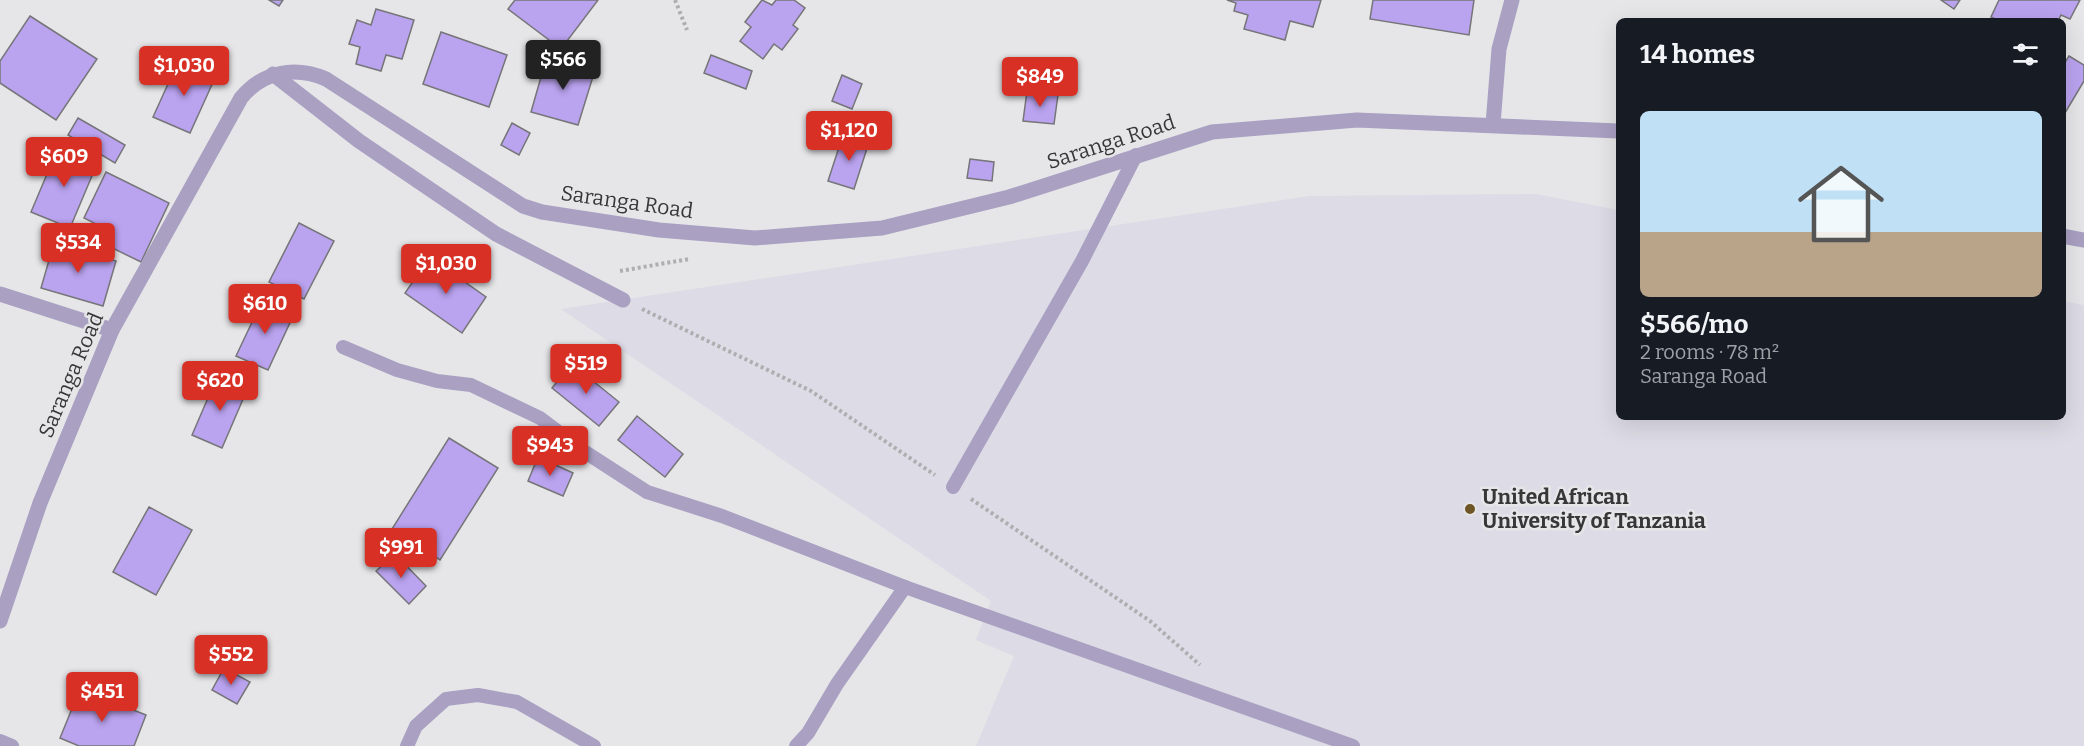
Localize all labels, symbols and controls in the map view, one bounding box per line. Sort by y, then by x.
icon: filters [2009,38,2042,71]
text: 14 homes [1640,39,1755,70]
pin: $566 [527,40,599,91]
pin: $1,030 [135,46,233,97]
text: $566 [540,47,586,71]
text: $1,030 [153,53,215,77]
pin: $849 [1004,57,1076,108]
text: $849 [1016,64,1064,88]
street label: Saranga Road [1043,109,1179,175]
pin: $1,120 [800,111,898,162]
text: $1,120 [820,118,878,142]
pin: $609 [28,137,100,188]
text: $609 [40,144,88,168]
icon: home [1787,150,1895,258]
street label: Saranga Road [559,180,695,224]
pin: $534 [42,223,114,274]
text: $534 [55,230,101,254]
pin: $1,030 [397,244,495,295]
text: $1,030 [415,251,477,275]
pin: $610 [229,284,301,335]
text: $610 [242,291,288,315]
street label: Saranga Road [33,308,109,442]
text: $566/mo [1640,309,1748,340]
text: 2 rooms · 78 m² [1640,340,1779,364]
pin: $519 [550,344,622,395]
text: $519 [564,351,608,375]
pin: $620 [184,361,256,412]
text: Saranga Road [1640,364,1767,388]
text: $620 [196,368,244,392]
pin: $943 [514,426,586,477]
text: $943 [526,433,574,457]
place label: United African University of Tanzania [1482,484,1706,534]
marker: United African University of Tanzania [1463,502,1477,516]
pin: $991 [365,528,437,579]
text: $991 [379,535,423,559]
pin: $552 [195,635,267,686]
text: $552 [208,642,254,666]
pin: $451 [66,672,138,723]
text: $451 [80,679,124,703]

